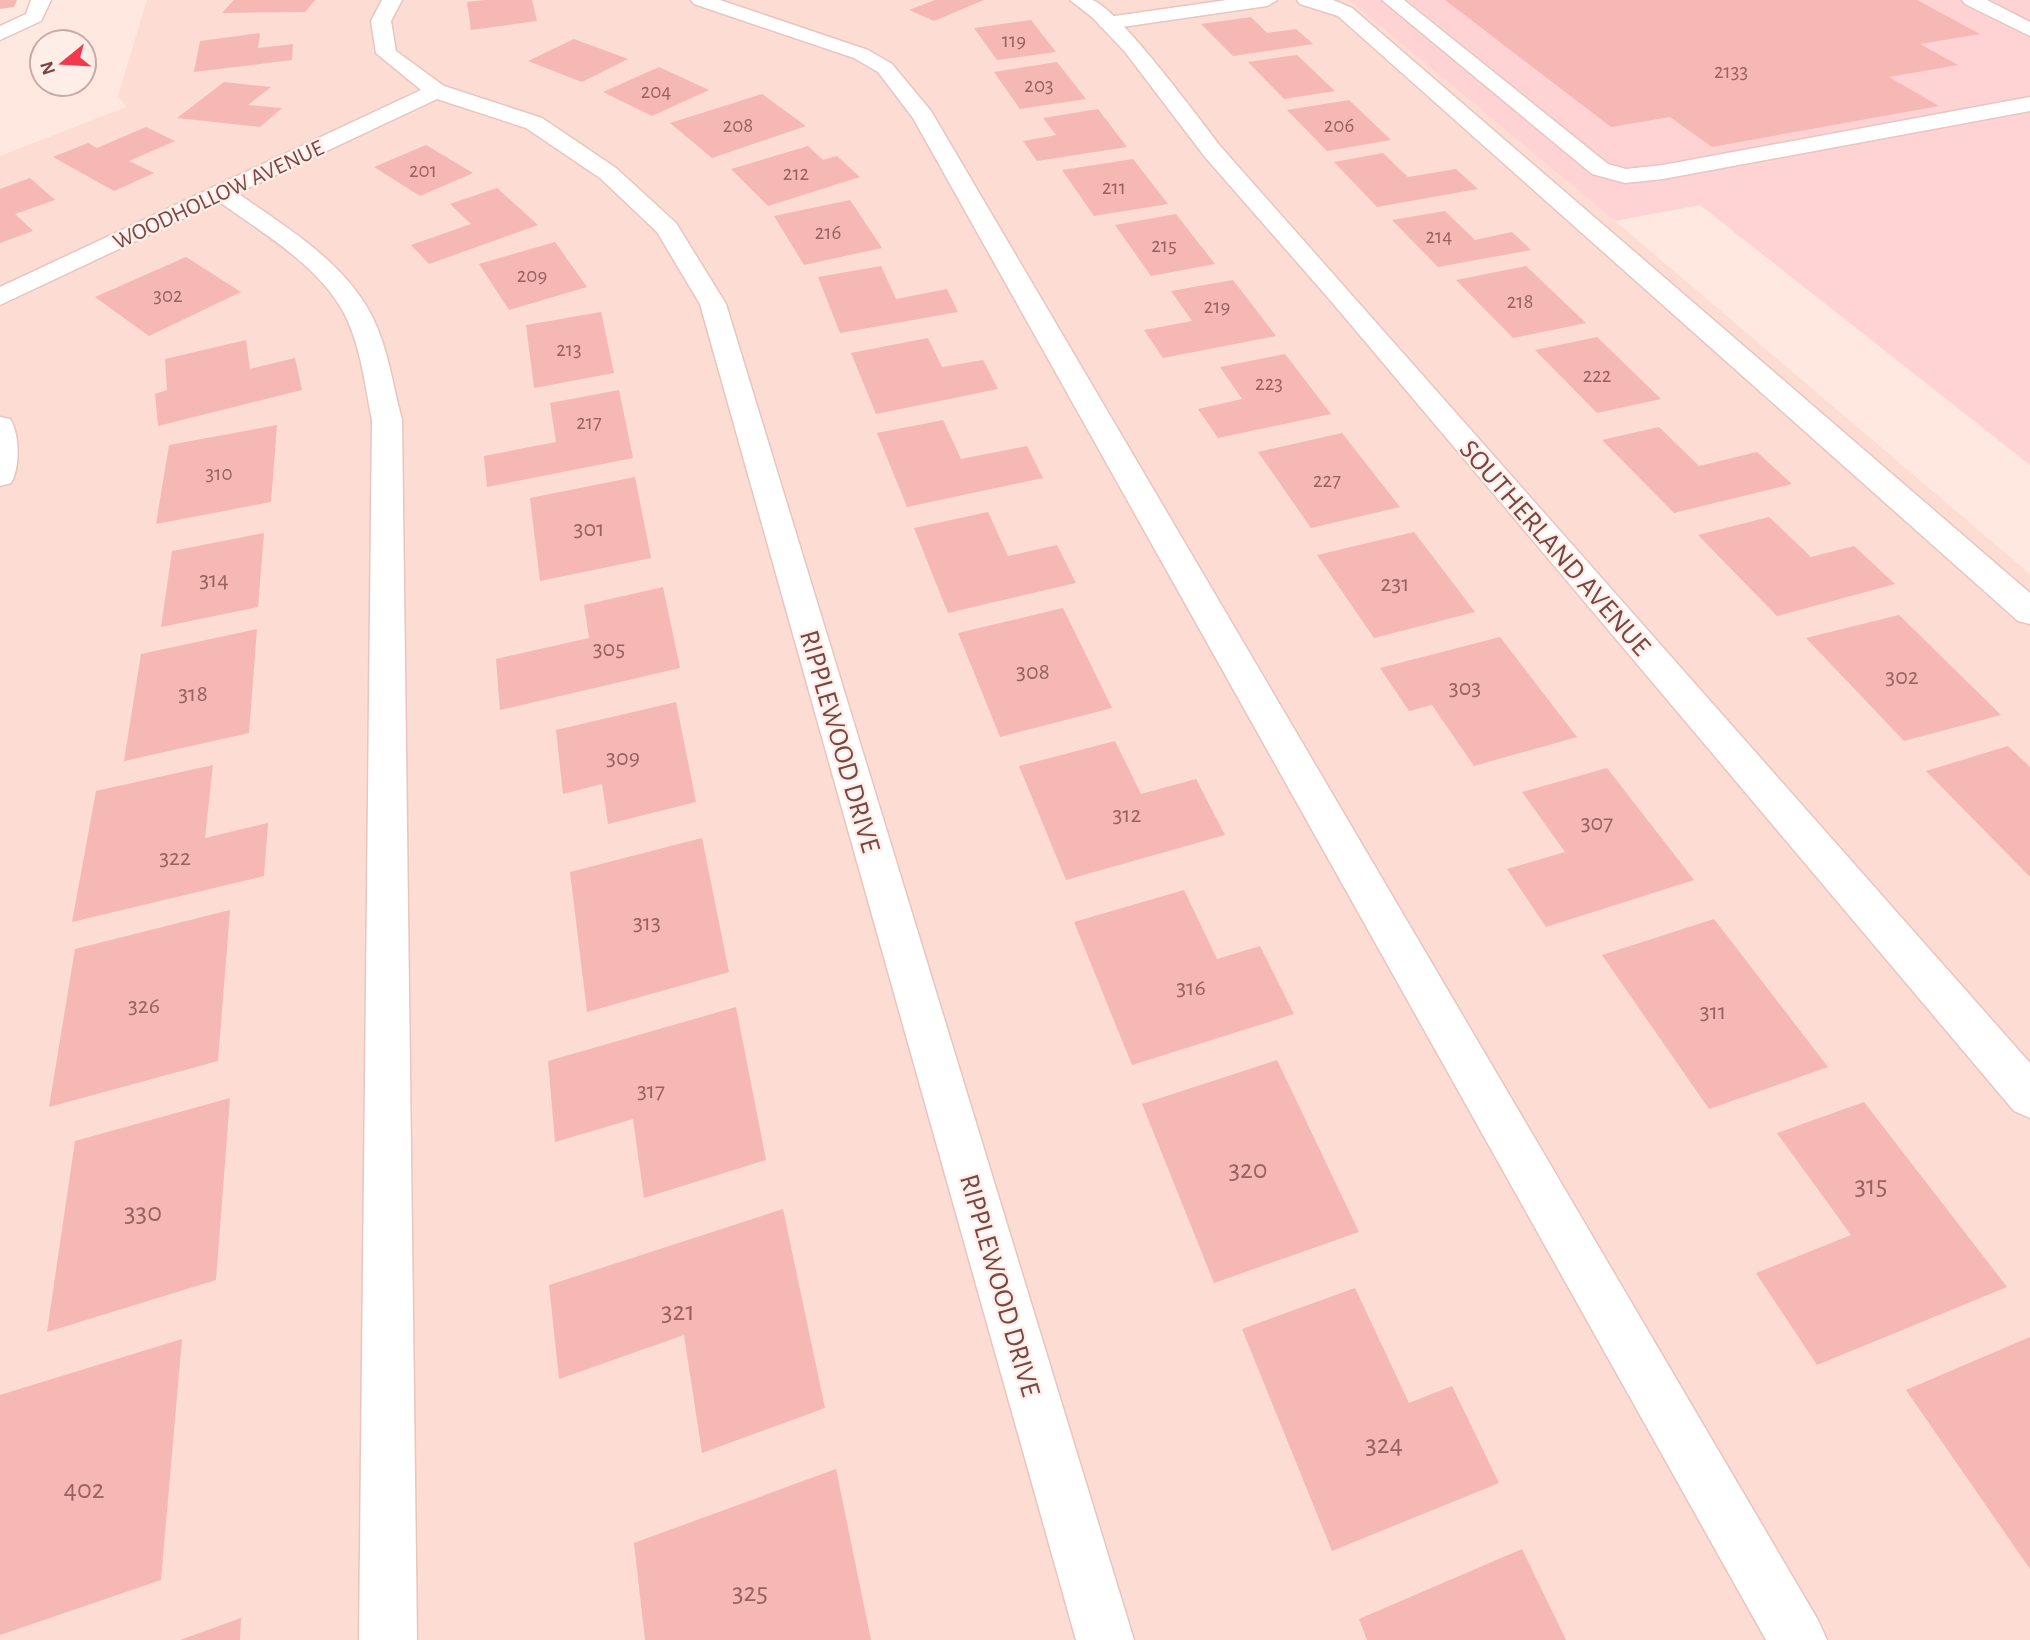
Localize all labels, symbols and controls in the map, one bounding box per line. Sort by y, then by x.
north arrow [28,28,98,98]
house number: 119 [1002,30,1026,51]
text: N [37,59,59,77]
house number: 2133 [1714,61,1748,82]
house number: 203 [1024,75,1054,96]
house number: 204 [641,81,671,102]
house number: 208 [723,115,753,136]
house number: 206 [1324,115,1354,136]
street label: WOODHOLLOW AVENUE [110,137,327,254]
house number: 201 [409,160,437,181]
house number: 212 [783,163,809,184]
house number: 211 [1102,177,1126,198]
house number: 216 [815,222,841,243]
house number: 214 [1426,226,1452,247]
house number: 215 [1151,235,1177,256]
house number: 209 [517,265,547,286]
house number: 302 [153,285,183,306]
house number: 218 [1507,291,1533,312]
house number: 219 [1204,296,1230,317]
house number: 213 [556,339,582,360]
house number: 222 [1583,365,1611,386]
house number: 223 [1255,373,1283,394]
house number: 217 [576,412,602,433]
street label: SOUTHERLAND AVENUE [1454,435,1655,661]
house number: 310 [206,463,232,484]
house number: 227 [1313,470,1341,491]
house number: 301 [574,517,604,541]
house number: 314 [199,568,229,592]
house number: 231 [1380,572,1410,596]
street label: RIPPLEWOOD DRIVE [794,627,884,856]
house number: 305 [593,637,625,661]
house number: 308 [1016,660,1050,684]
house number: 302 [1885,665,1919,689]
house number: 303 [1449,676,1481,700]
house number: 318 [178,682,208,706]
house number: 309 [606,746,640,770]
house number: 312 [1112,803,1142,827]
house number: 307 [1581,811,1613,835]
house number: 322 [159,846,191,870]
house number: 313 [633,911,661,935]
house number: 316 [1176,976,1206,1000]
house number: 326 [128,994,160,1018]
house number: 311 [1700,1000,1726,1024]
house number: 317 [637,1079,665,1103]
house number: 320 [1228,1156,1268,1184]
street label: RIPPLEWOOD DRIVE [954,1171,1044,1400]
house number: 315 [1855,1172,1887,1200]
house number: 330 [124,1199,162,1227]
house number: 321 [661,1298,695,1326]
house number: 324 [1365,1431,1403,1459]
house number: 402 [64,1476,105,1504]
house number: 325 [732,1579,768,1607]

